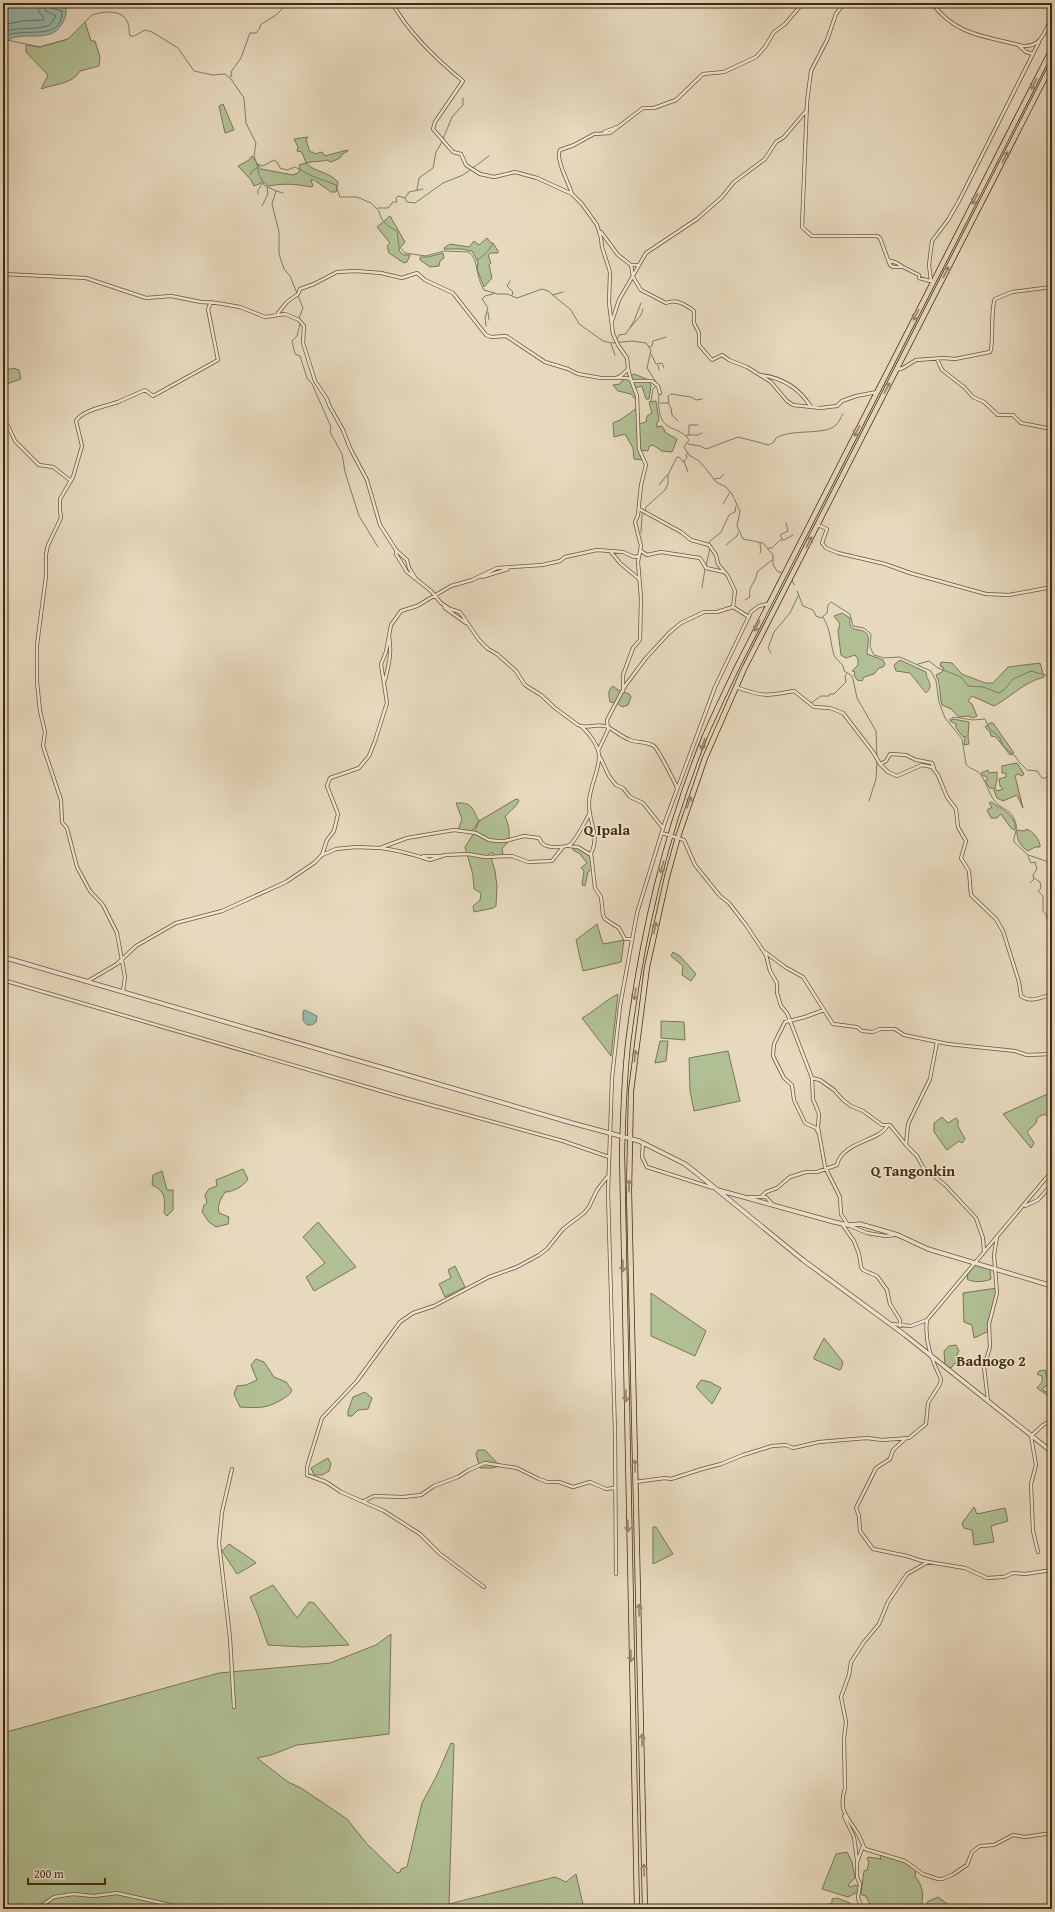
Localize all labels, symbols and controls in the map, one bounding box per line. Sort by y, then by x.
one-way arrow [1030,77,1037,89]
one-way arrow [1002,151,1009,163]
one-way arrow [971,193,978,205]
one-way arrow [943,267,950,279]
one-way arrow [912,309,919,321]
one-way arrow [884,383,891,395]
one-way arrow [853,425,860,437]
one-way arrow [806,536,813,548]
one-way arrow [753,620,761,632]
one-way arrow [698,737,706,749]
one-way arrow [686,796,693,809]
district label: Q Ipala [584,819,630,840]
one-way arrow [658,860,665,873]
one-way arrow [651,921,659,934]
one-way arrow [631,987,639,1000]
one-way arrow [631,1050,639,1063]
district label: Q Tangonkin [871,1160,955,1181]
one-way arrow [625,1180,633,1193]
one-way arrow [620,1259,627,1272]
district label: Badnogo 2 [956,1350,1026,1371]
one-way arrow [622,1389,630,1402]
one-way arrow [631,1460,639,1473]
one-way arrow [625,1519,632,1532]
one-way arrow [635,1604,642,1617]
one-way arrow [627,1649,635,1662]
one-way arrow [638,1734,645,1747]
scale bar [28,1860,105,1886]
one-way arrow [640,1864,648,1877]
text: 200 m [34,1865,64,1882]

